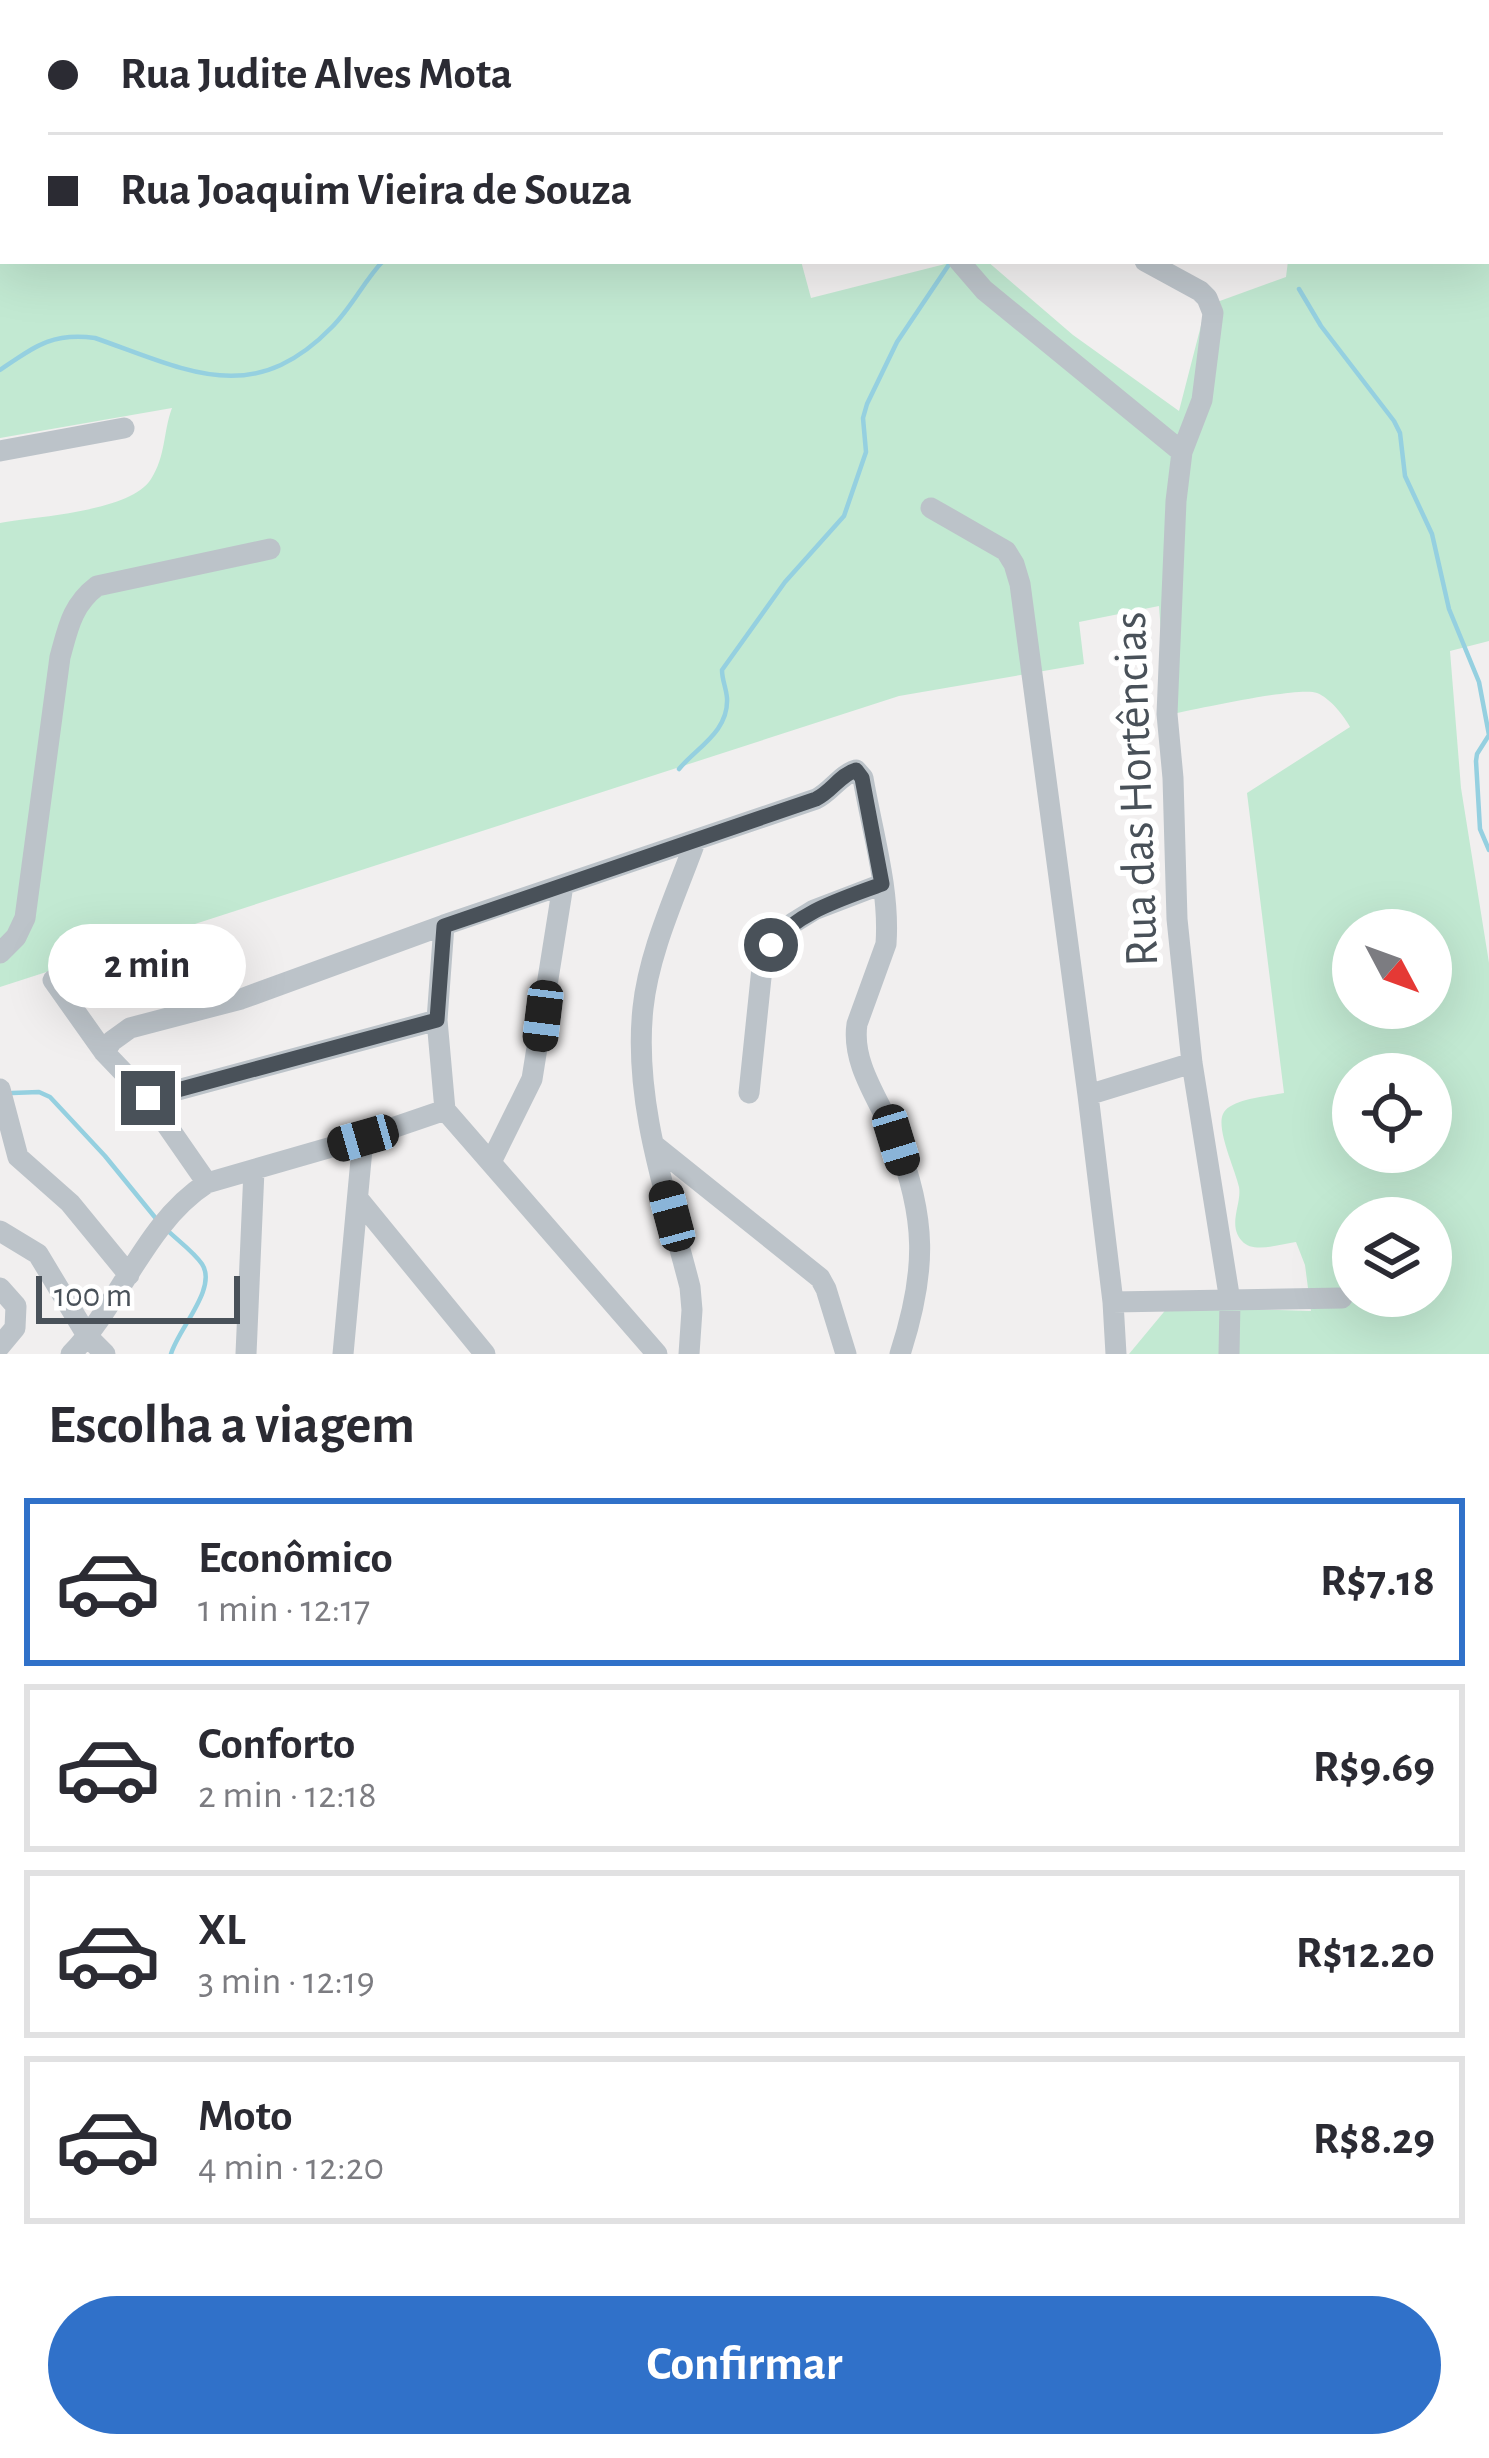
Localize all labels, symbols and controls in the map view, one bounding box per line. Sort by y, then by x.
text: Rua Judite Alves Mota [120,52,513,97]
text: Rua Joaquim Vieira de Souza [120,168,632,213]
street label: Rua das Hortências [1107,611,1167,967]
north arrow [1332,909,1452,1029]
map controls [1332,909,1452,1317]
route start [744,918,798,972]
callout: 2 min [49,924,247,1008]
text: 2 min [104,946,190,985]
car [521,978,565,1054]
button: locate [1332,1053,1452,1173]
route end [121,1071,175,1125]
car [868,1100,924,1180]
car [323,1111,403,1165]
car [645,1177,699,1255]
button: layers [1332,1197,1452,1317]
scale bar [36,1270,240,1323]
text: 100 m [54,1280,132,1313]
text: Escolha a viagem [48,1399,415,1453]
icon: car [54,1528,162,1636]
text: Econômico [198,1536,393,1581]
text: R$7.18 [1320,1559,1435,1604]
text: 1 min · 12:17 [198,1590,370,1629]
icon: car [54,1714,162,1822]
text: Conforto [198,1722,355,1767]
text: R$9.69 [1313,1745,1435,1790]
text: 2 min · 12:18 [198,1776,377,1815]
icon: car [54,1900,162,2008]
text: XL [198,1908,246,1953]
text: R$12.20 [1296,1931,1435,1976]
text: 3 min · 12:19 [198,1962,375,2001]
icon: car [54,2086,162,2194]
text: Moto [198,2094,293,2139]
text: R$8.29 [1313,2117,1435,2162]
text: 4 min · 12:20 [198,2148,384,2187]
button: Confirmar [48,2296,1441,2434]

